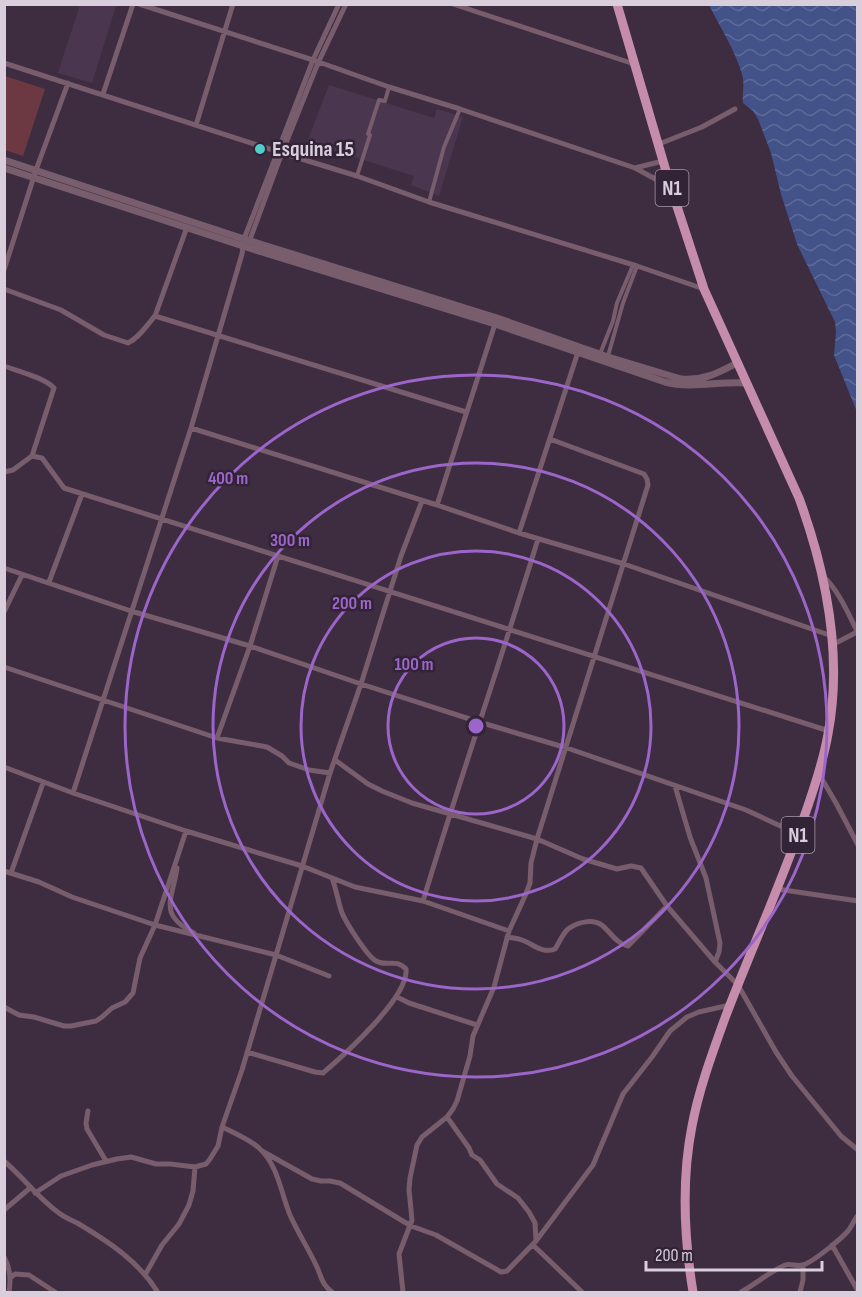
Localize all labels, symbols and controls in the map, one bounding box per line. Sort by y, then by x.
place label: Esquina 15 [272,136,354,163]
marker: Esquina 15 [253,142,267,156]
road number: N1 [656,170,688,206]
text: 400 m [208,468,248,489]
text: 300 m [270,530,310,551]
text: 200 m [332,593,372,614]
text: 100 m [395,654,434,675]
centre of rings [466,716,486,736]
road number: N1 [782,817,814,853]
scale bar [646,1234,822,1272]
text: 200 m [655,1245,693,1266]

